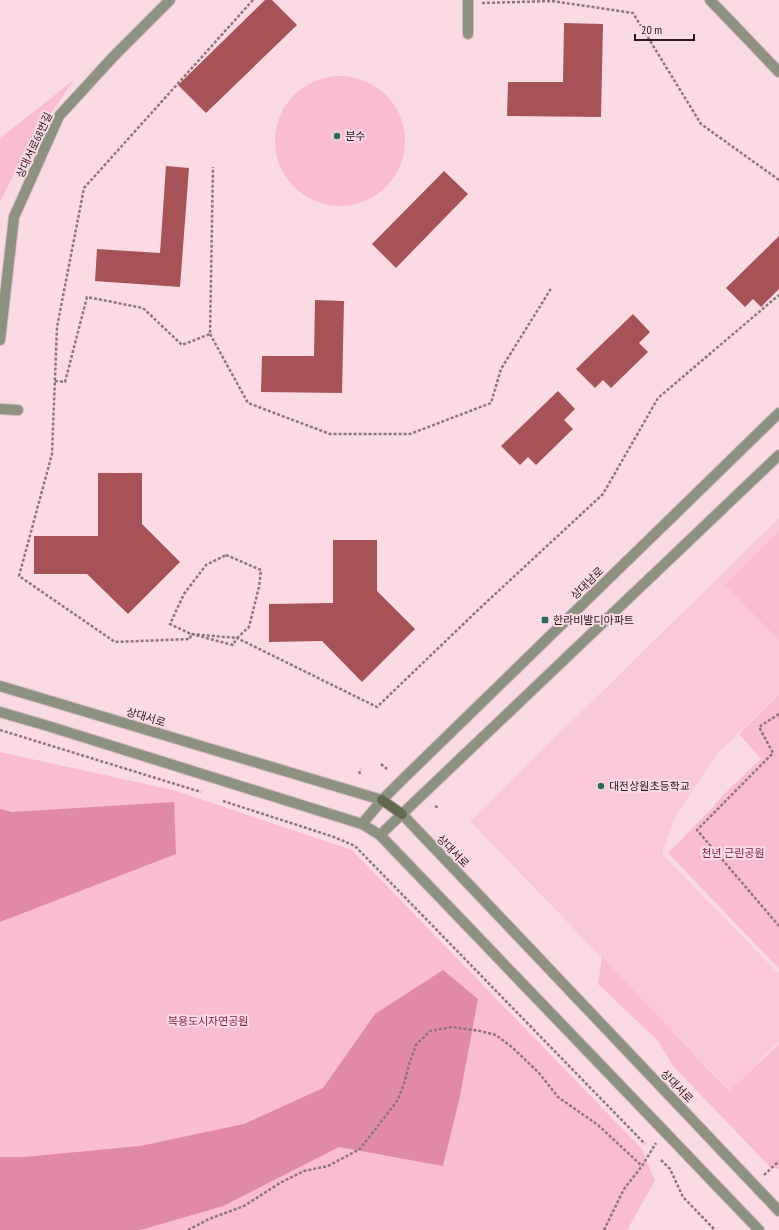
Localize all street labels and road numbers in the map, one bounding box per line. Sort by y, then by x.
street label: 상대서로68번길 [13,110,55,180]
street label: 상대남로 [568,564,606,602]
street label: 상대서로 [125,704,167,730]
street label: 상대서로 [434,832,472,870]
street label: 상대서로 [658,1067,696,1105]

